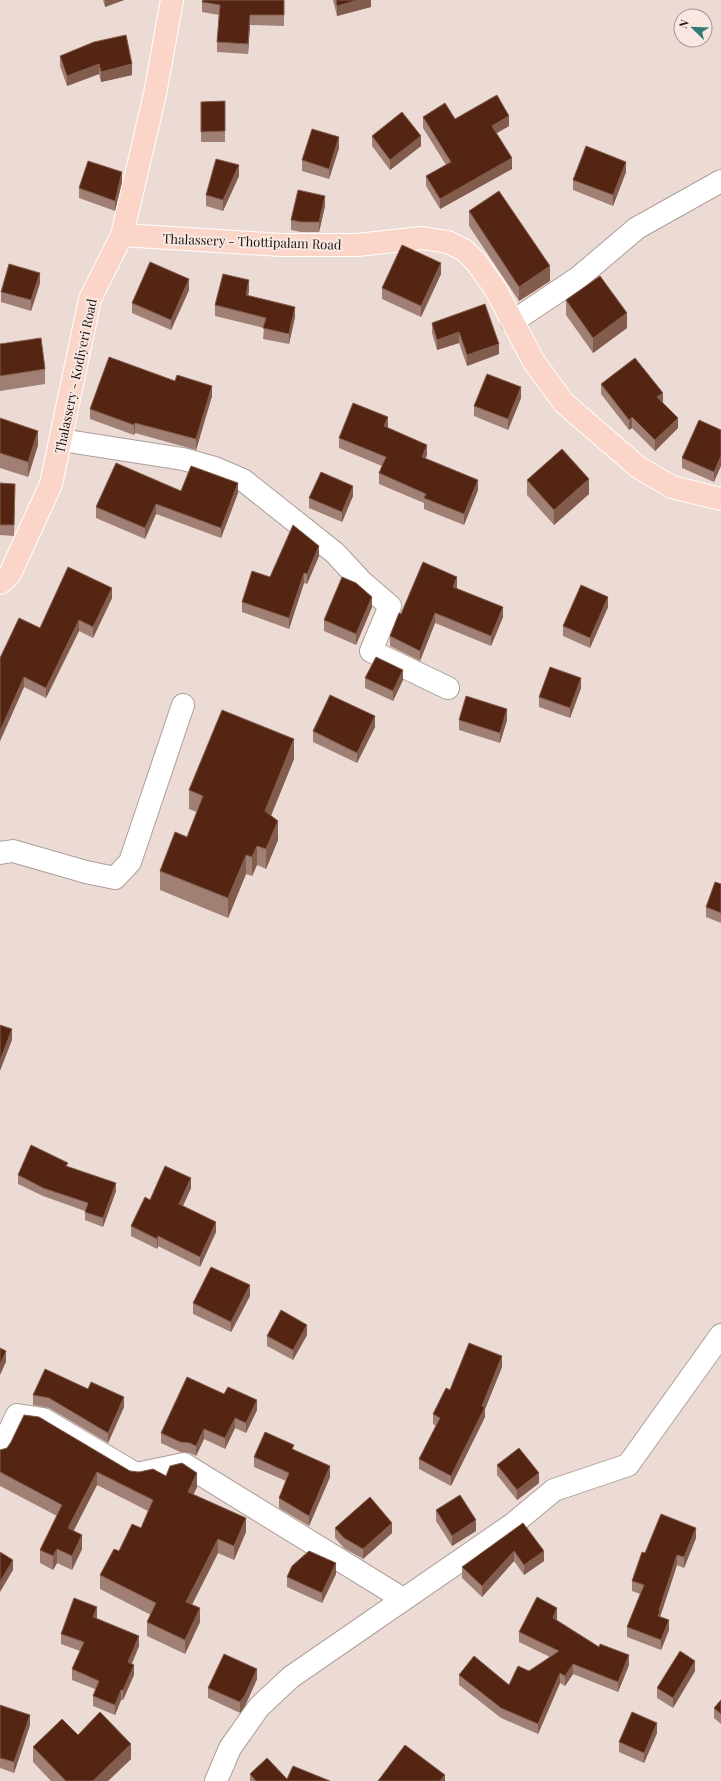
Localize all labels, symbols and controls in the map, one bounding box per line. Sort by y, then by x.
north arrow [673,8,713,48]
text: N [675,17,692,30]
street label: Thalassery - Thottipalam Road [162,229,342,253]
street label: Thalassery - Kodiyeri Road [50,297,100,455]

